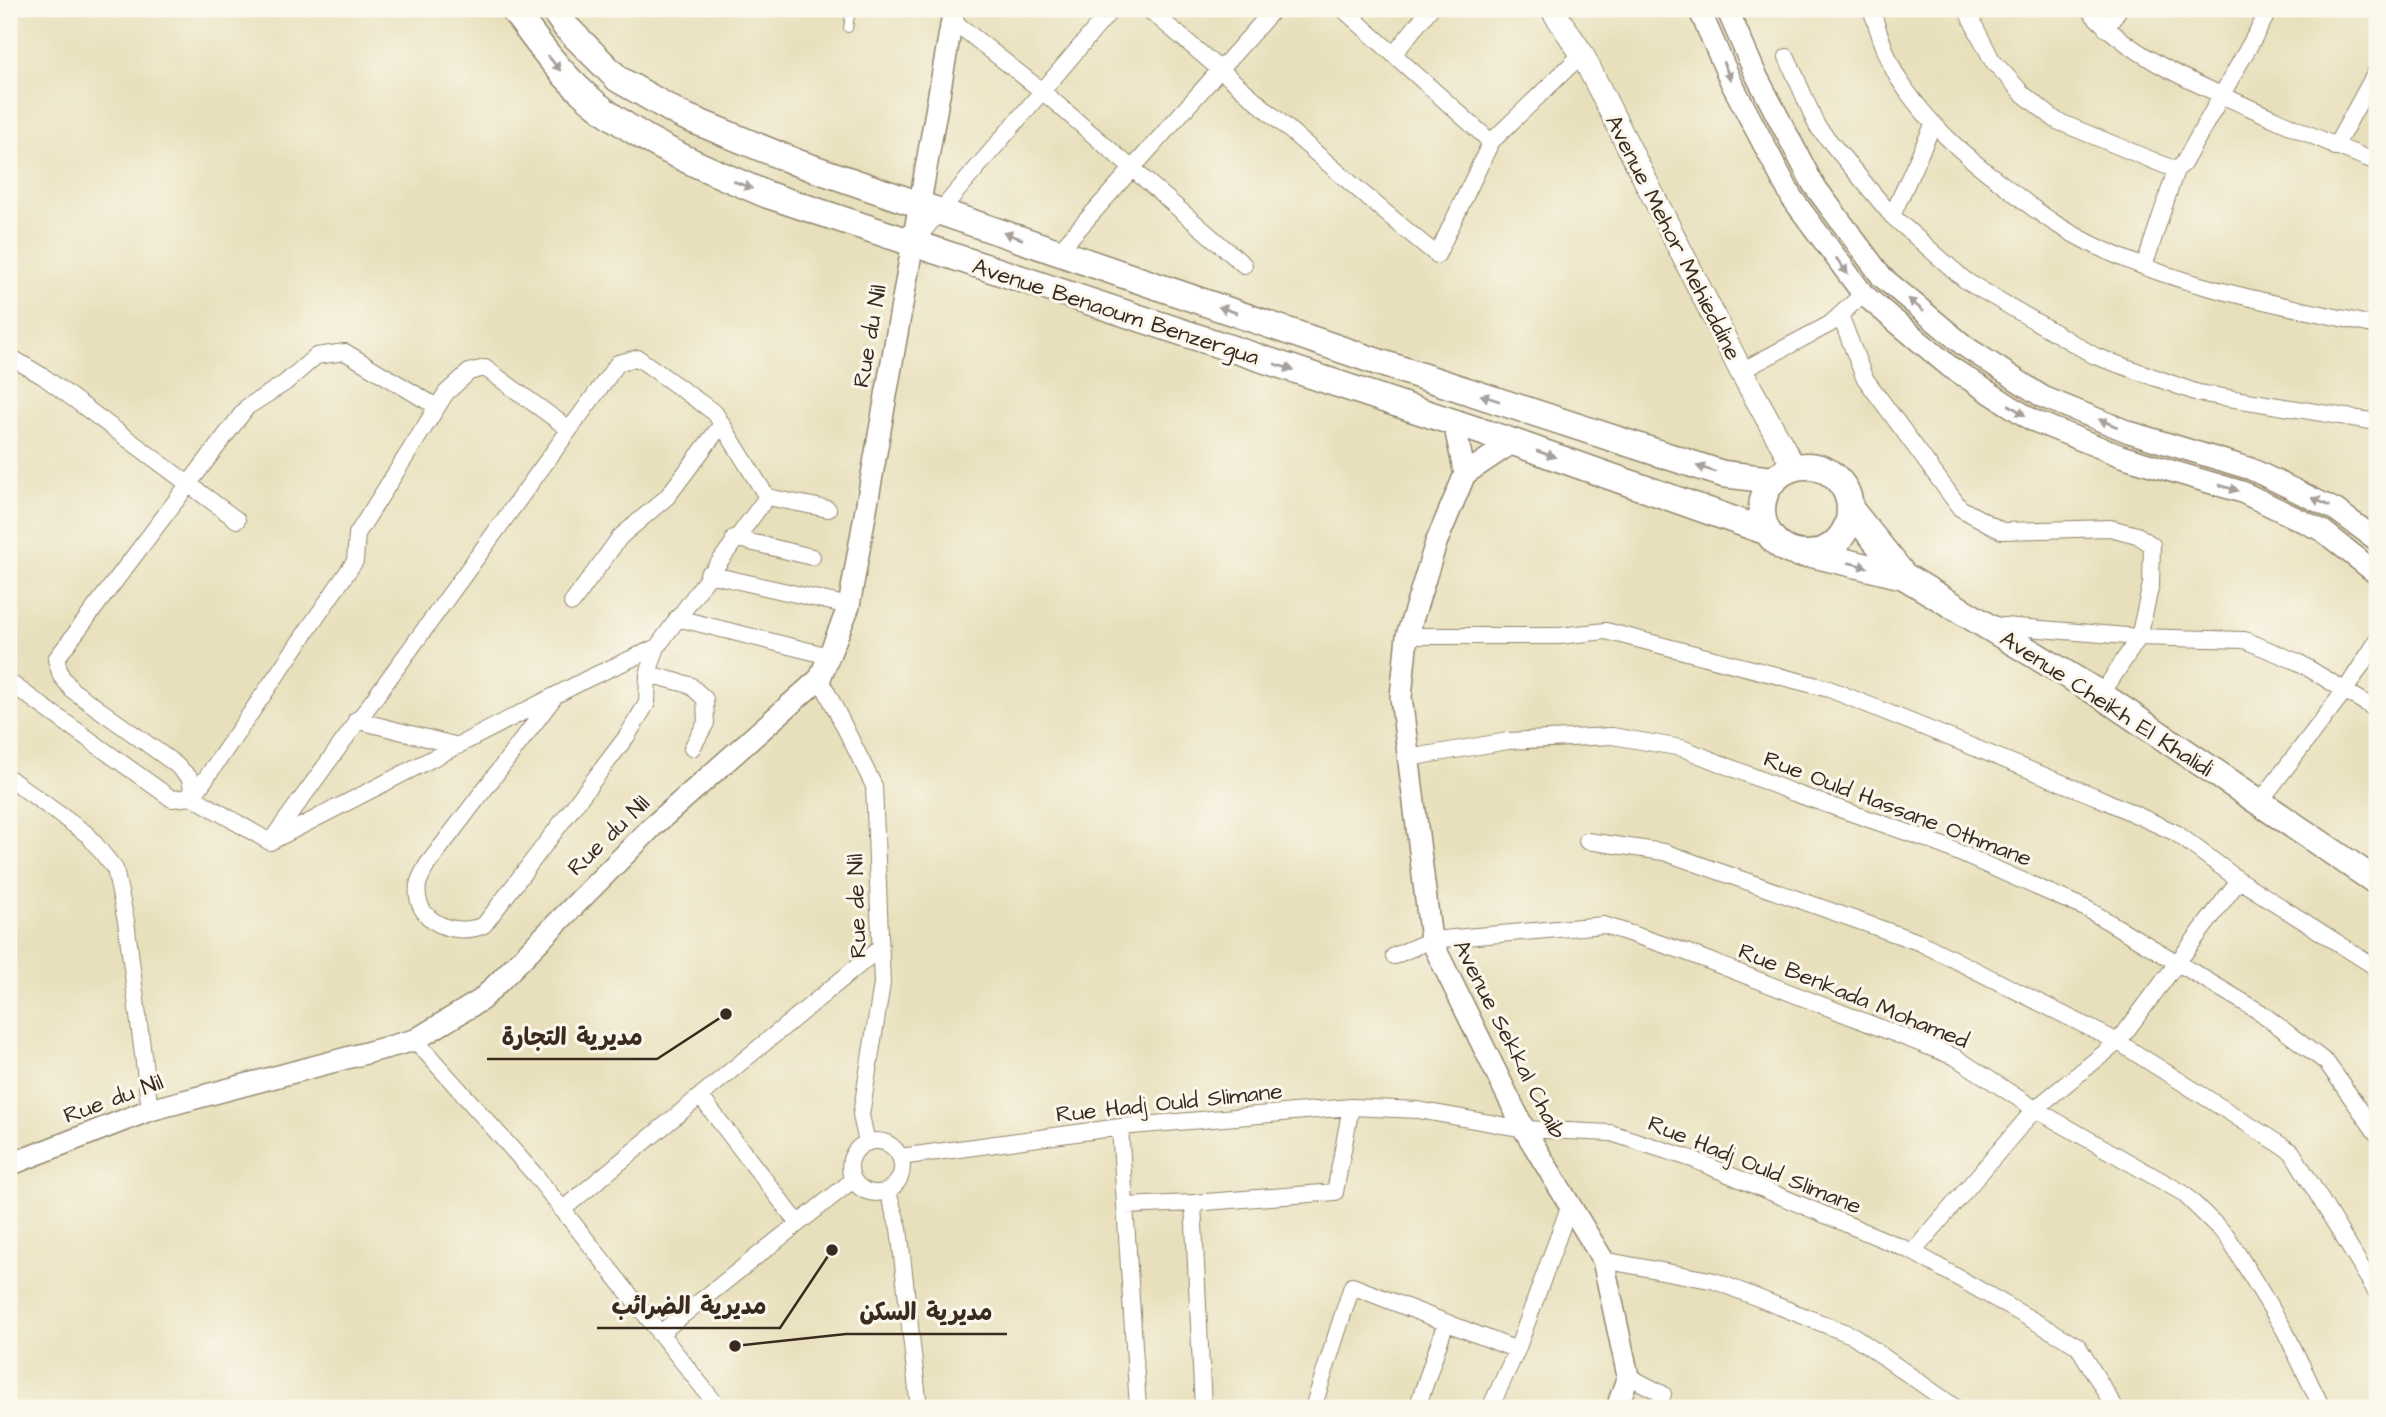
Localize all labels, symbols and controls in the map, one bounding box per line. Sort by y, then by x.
one-way arrow [546,54,562,72]
one-way arrow [1721,61,1733,81]
street label: Avenue Mehor Mehieddine [1597,109,1749,366]
one-way arrow [733,179,754,190]
one-way arrow [1002,230,1023,241]
street label: Avenue Benaoum Benzergua [968,250,1263,375]
one-way arrow [1835,257,1849,275]
street label: Rue du Nil [845,282,895,390]
one-way arrow [1907,298,1924,313]
one-way arrow [1217,304,1238,315]
one-way arrow [1274,362,1295,373]
one-way arrow [1479,392,1500,403]
one-way arrow [2007,403,2026,416]
one-way arrow [2097,418,2118,429]
one-way arrow [1536,449,1557,460]
one-way arrow [1696,463,1717,473]
one-way arrow [2219,484,2240,494]
one-way arrow [2311,497,2331,508]
one-way arrow [1847,560,1869,571]
street label: Avenue Cheikh El Khalidi [1994,623,2220,785]
street label: Rue Ould Hassane Othmane [1759,743,2036,875]
street label: Rue du Nil [560,788,657,883]
street label: Rue de Nil [839,853,875,959]
street label: Avenue Sekkal Chaib [1445,934,1573,1145]
street label: Rue Benkada Mohamed [1734,935,1974,1057]
callout: مديرية التجارة [487,1014,657,1059]
text: مديرية التجارة [501,1021,643,1055]
street label: Rue du Nil [59,1066,168,1132]
street label: Rue Hadj Ould Slimane [1054,1075,1284,1131]
street label: Rue Hadj Ould Slimane [1643,1107,1866,1222]
callout: مديرية الضرائب [597,1283,780,1328]
callout: مديرية السكن [846,1289,1007,1334]
text: مديرية الضرائب [611,1290,767,1324]
text: مديرية السكن [859,1296,993,1330]

